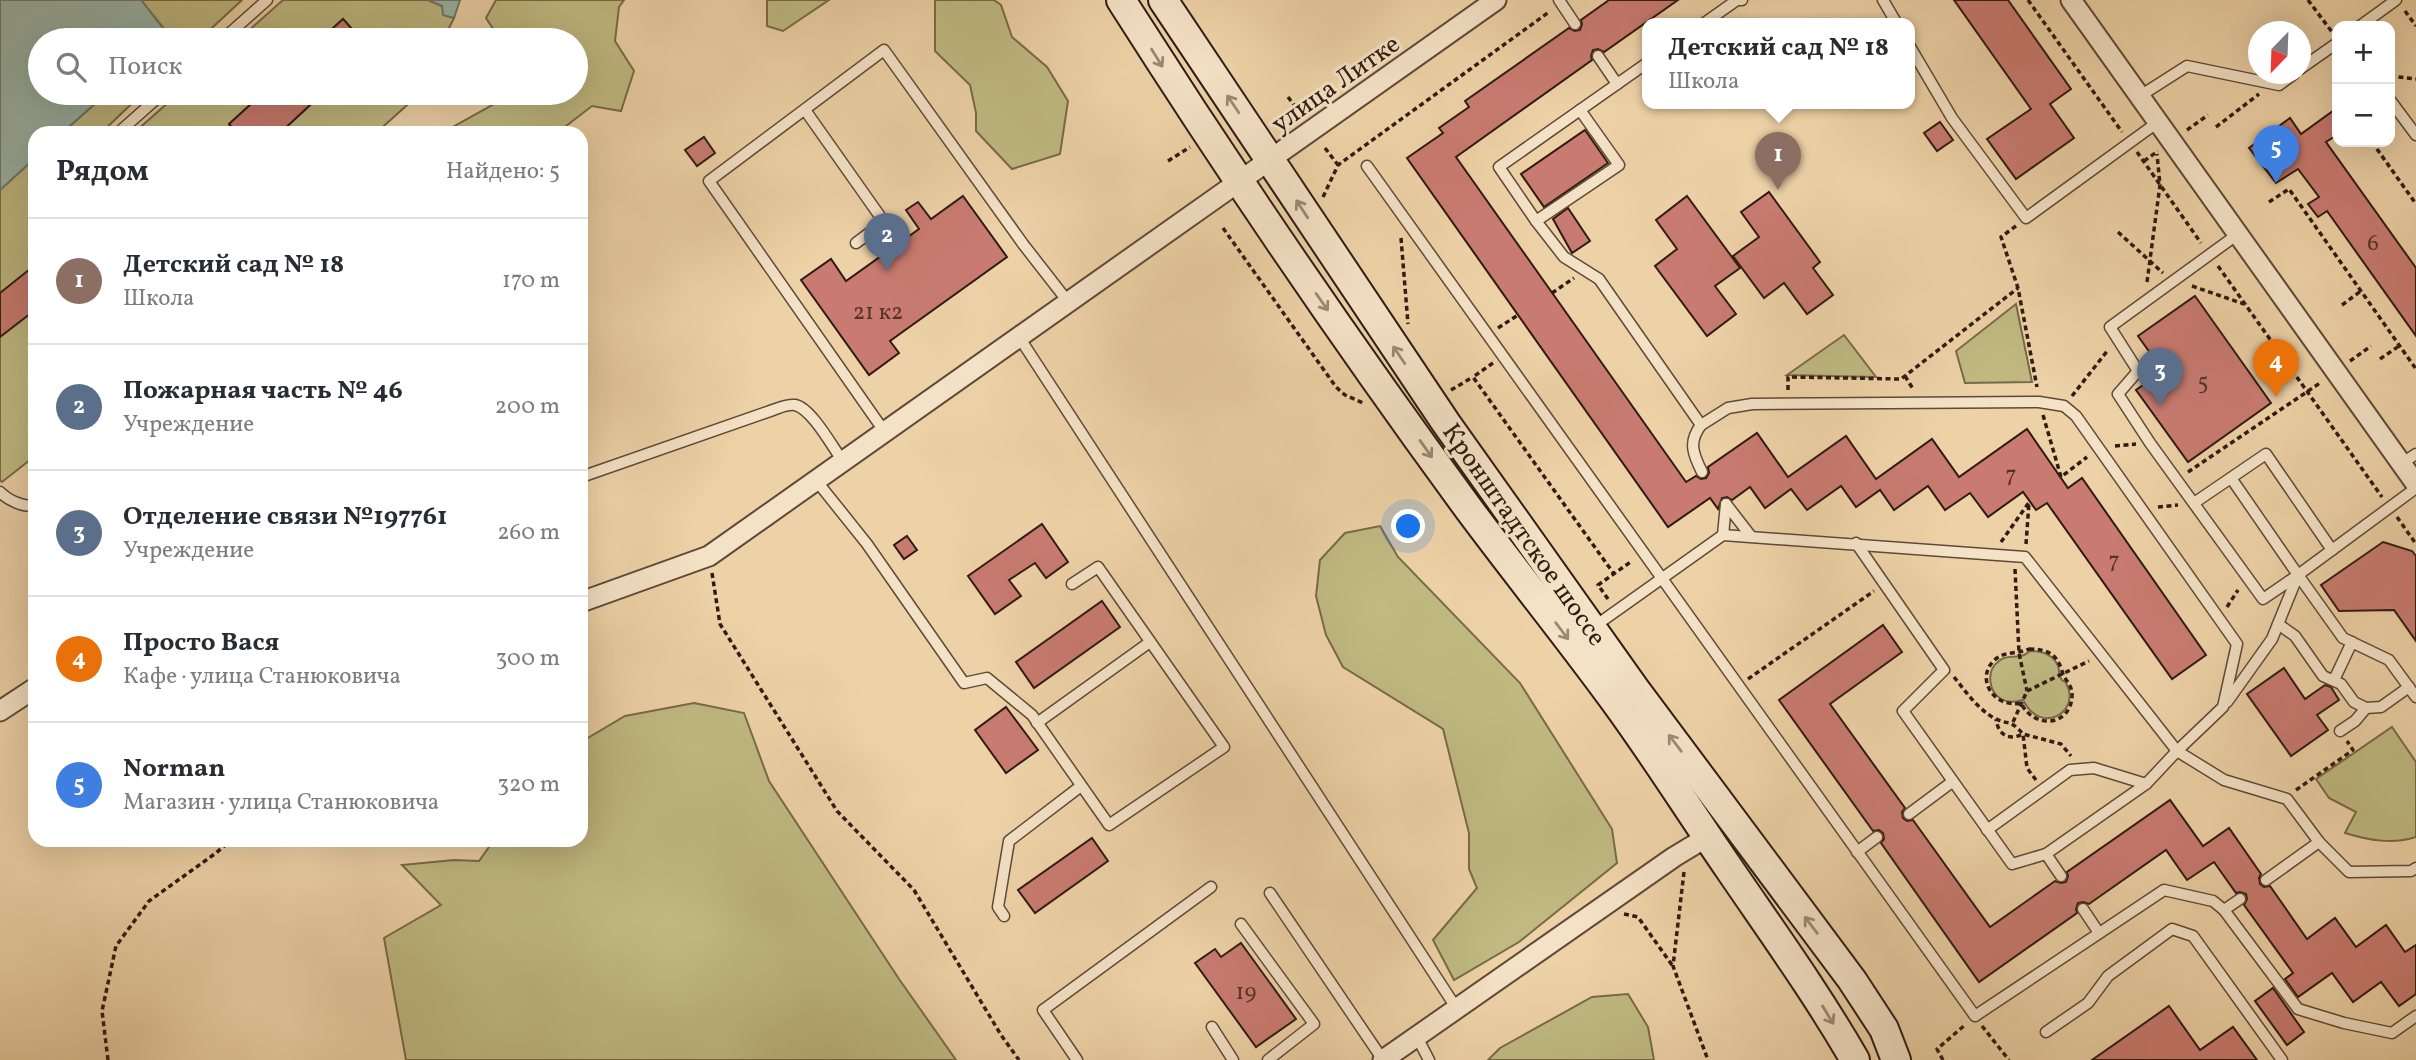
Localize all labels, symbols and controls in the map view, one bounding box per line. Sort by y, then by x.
popup [1642,18,1915,109]
north arrow [2248,21,2311,84]
map controls [2332,21,2395,147]
button: + [2332,21,2395,84]
street label: улица Литке [1265,27,1408,142]
search box [28,28,588,105]
text: Детский сад № 18 [1668,30,1889,66]
one-way arrow [1151,47,1165,67]
icon: search [52,48,90,86]
text: Поиск [108,49,182,85]
text: Школа [1668,66,1739,98]
button: − [2332,84,2395,147]
one-way arrow [1226,95,1240,114]
pin: 5 [2253,125,2299,183]
pin: 1 [1755,132,1801,190]
text: Рядом [56,151,149,193]
text: Найдено: 5 [446,156,560,188]
one-way arrow [1295,200,1309,219]
pin: 2 [864,213,910,271]
house number: 6 [2367,228,2379,260]
text: Детский сад № 18 [123,247,344,283]
text: 1 [74,265,84,297]
text: 170 m [502,265,560,297]
text: Школа [123,283,194,315]
one-way arrow [1315,292,1329,311]
house number: 21 к2 [853,297,903,329]
pin: 4 [2253,339,2299,397]
one-way arrow [1392,346,1406,365]
pin: 3 [2137,348,2183,406]
house number: 5 [2197,367,2209,399]
text: Пожарная часть № 46 [123,373,403,409]
text: 2 [73,391,85,423]
text: 200 m [495,391,560,423]
text: Учреждение [123,409,254,441]
street label: Кронштадтское шоссе [1433,416,1614,654]
one-way arrow [1419,439,1433,458]
house number: 7 [2005,460,2017,492]
text: Отделение связи №197761 [123,499,447,535]
your location [1391,509,1425,543]
text: 3 [73,517,85,549]
text: 260 m [497,517,560,549]
text: Учреждение [123,535,254,567]
house number: 7 [2108,546,2120,578]
one-way arrow [1554,621,1569,640]
text: Просто Вася [123,625,279,661]
text: 4 [72,643,86,675]
text: 300 m [496,643,560,675]
text: Кафе · улица Станюковича [123,661,401,693]
one-way arrow [1668,733,1683,752]
text: Norman [123,751,225,787]
text: 5 [73,769,85,801]
text: 320 m [497,769,560,801]
text: Магазин · улица Станюковича [123,787,439,819]
one-way arrow [1804,916,1818,935]
house number: 19 [1236,977,1256,1009]
one-way arrow [1821,1004,1835,1024]

